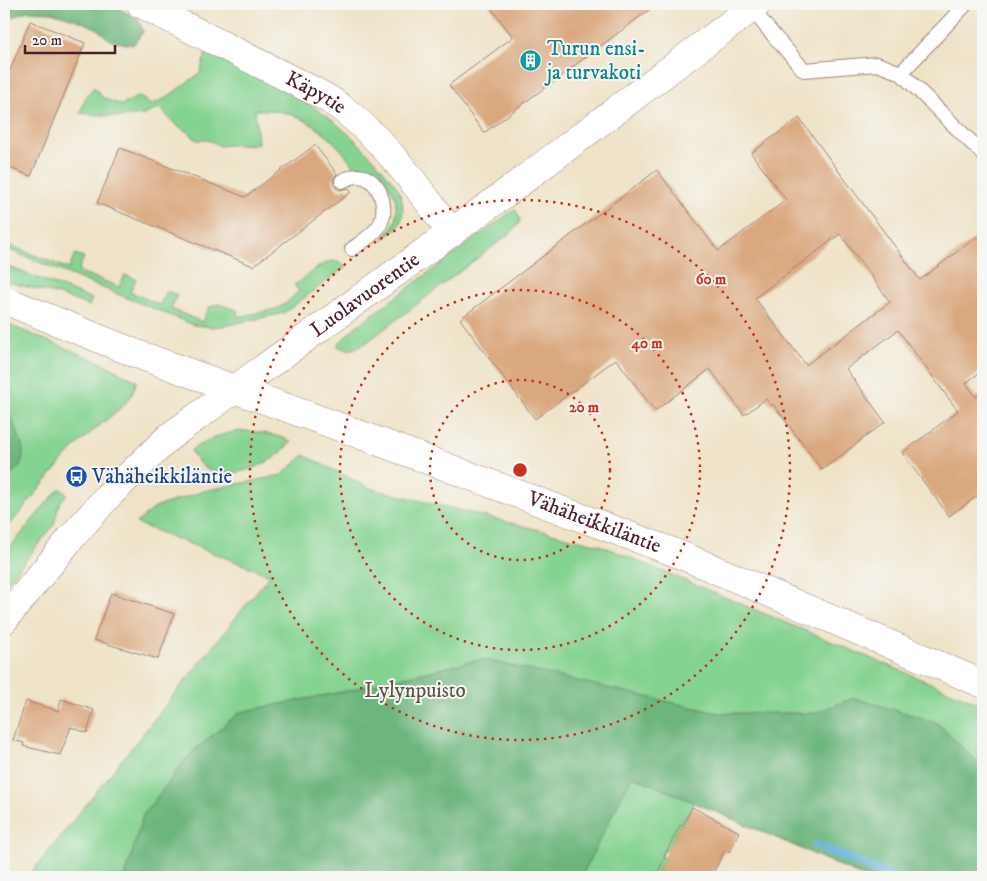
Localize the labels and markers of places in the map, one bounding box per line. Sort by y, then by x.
place label: Turun ensi- ja turvakoti [544,36,646,86]
building icon: Turun ensi- ja turvakoti [519,49,543,73]
centre of rings [511,461,529,479]
place label: Vähäheikkiläntie [91,464,233,490]
bus stop icon: Vähäheikkiläntie [64,465,88,489]

